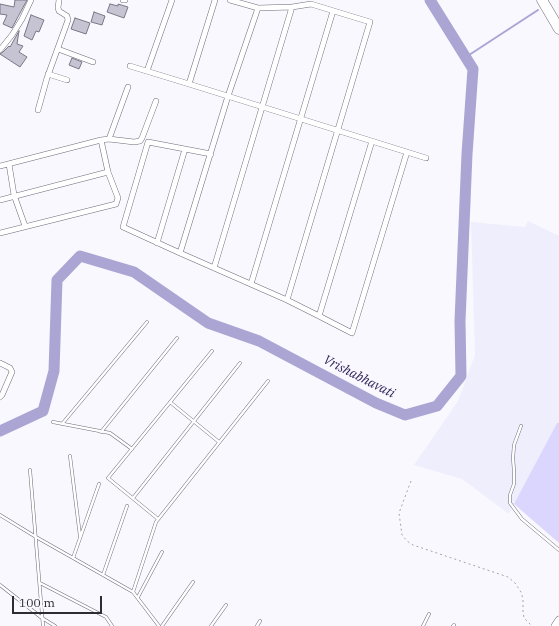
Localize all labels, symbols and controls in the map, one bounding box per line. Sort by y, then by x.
water label: Vrishabhavati [321,352,397,402]
scale bar [14,588,104,614]
text: 100 m [19,595,55,610]

